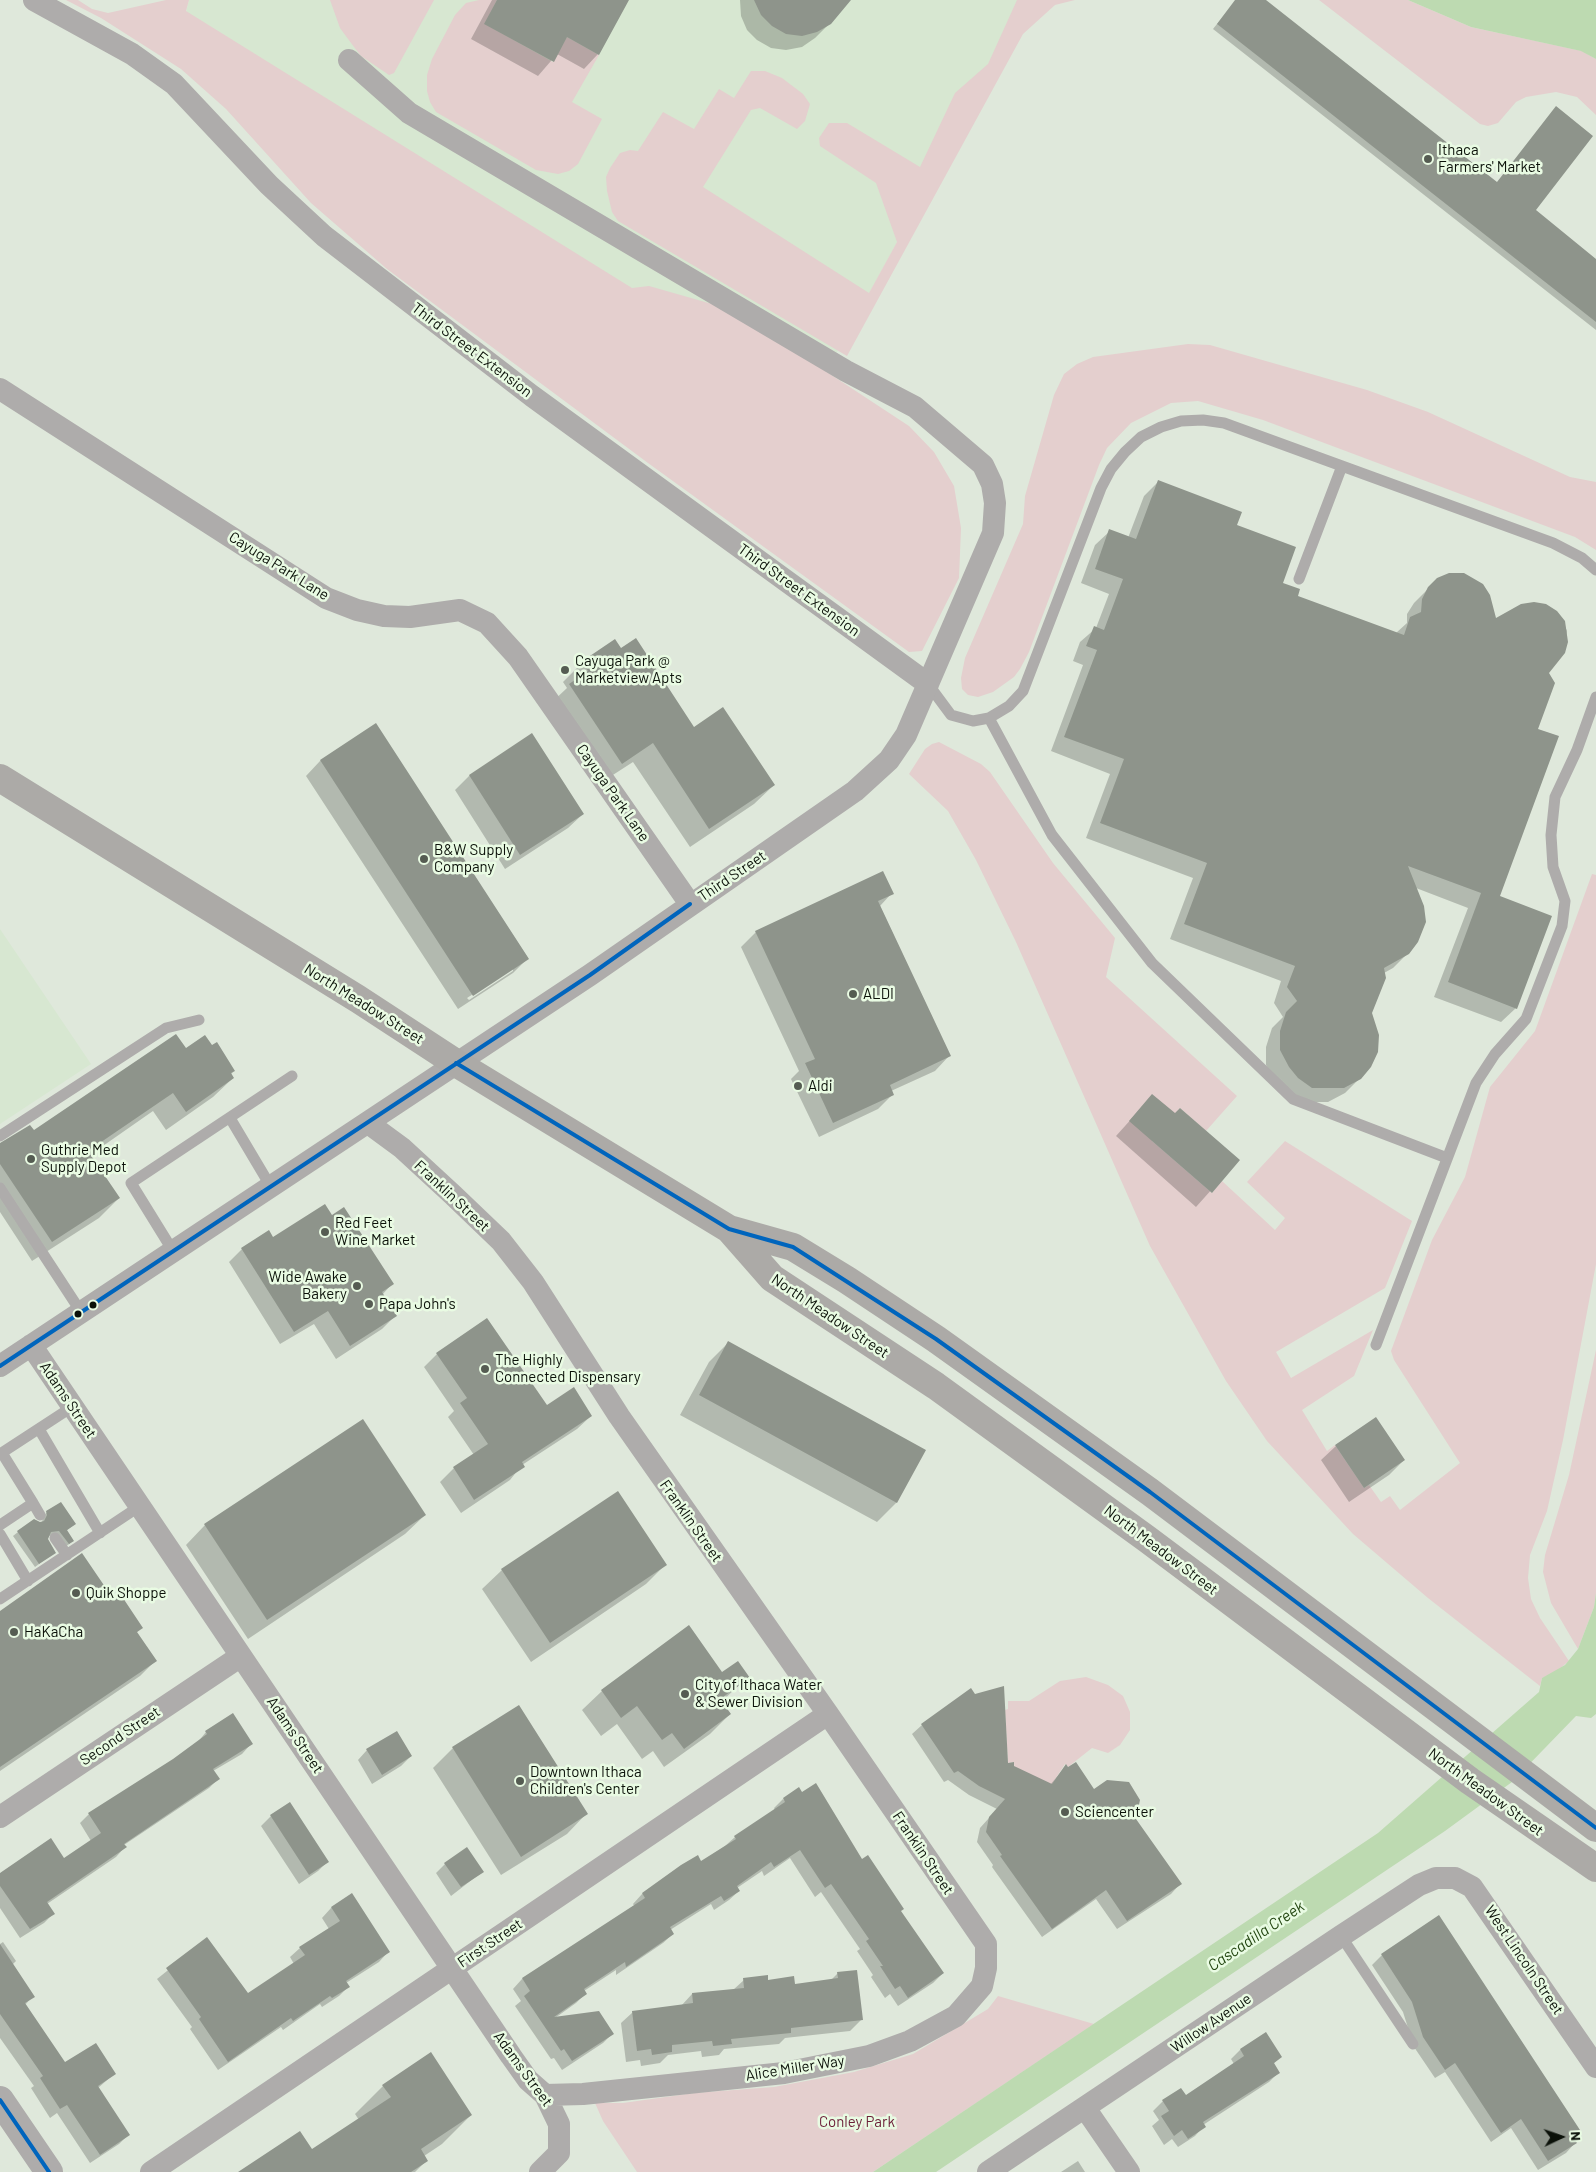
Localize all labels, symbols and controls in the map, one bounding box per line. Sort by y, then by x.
place label: Ithaca Farmers' Market [1438,141,1541,176]
marker: Ithaca Farmers' Market [1422,153,1434,165]
street label: Third Street Extension [408,299,536,401]
street label: Cayuga Park Lane [226,528,332,604]
street label: Third Street Extension [735,540,863,640]
place label: Cayuga Park @ Marketview Apts [575,652,682,687]
marker: Cayuga Park @ Marketview Apts [559,664,571,676]
street label: Cayuga Park Lane [573,741,653,845]
place label: B&W Supply Company [434,841,513,876]
street label: Third Street [695,847,769,905]
marker: B&W Supply Company [418,853,430,865]
street label: North Meadow Street [301,960,427,1048]
place label: ALDI [863,985,894,1003]
marker: ALDI [847,988,859,1000]
place label: Aldi [808,1077,833,1095]
marker: Aldi [792,1080,804,1092]
place label: Guthrie Med Supply Depot [41,1141,127,1176]
marker: Guthrie Med Supply Depot [25,1153,37,1165]
street label: Franklin Street [411,1157,493,1235]
place label: Red Feet Wine Market [335,1214,415,1249]
marker: Red Feet Wine Market [319,1226,331,1238]
place label: Wide Awake Bakery [269,1268,347,1303]
street label: North Meadow Street [768,1270,892,1362]
marker: Wide Awake Bakery [351,1280,363,1292]
place label: Papa John's [379,1295,456,1313]
marker: Papa John's [363,1298,375,1310]
unlabelled marker [88,1300,98,1310]
unlabelled marker [73,1309,83,1319]
place label: The Highly Connected Dispensary [495,1351,641,1386]
street label: Adams Street [36,1358,100,1442]
marker: The Highly Connected Dispensary [479,1363,491,1375]
street label: Franklin Street [656,1476,726,1566]
street label: North Meadow Street [1101,1501,1221,1599]
place label: Quik Shoppe [86,1584,166,1602]
marker: Quik Shoppe [70,1587,82,1599]
place label: HaKaCha [24,1623,83,1641]
marker: HaKaCha [8,1626,20,1638]
place label: City of Ithaca Water & Sewer Division [695,1676,822,1711]
marker: City of Ithaca Water & Sewer Division [679,1688,691,1700]
street label: Adams Street [263,1693,327,1777]
street label: Second Street [76,1703,164,1769]
street label: North Meadow Street [1425,1744,1547,1840]
place label: Downtown Ithaca Children's Center [530,1763,642,1798]
marker: Downtown Ithaca Children's Center [514,1775,526,1787]
place label: Sciencenter [1075,1803,1154,1821]
marker: Sciencenter [1059,1806,1071,1818]
street label: Franklin Street [889,1808,957,1898]
water label: Cascadilla Creek [1204,1897,1308,1975]
street label: West Lincoln Street [1481,1902,1567,2018]
street label: First Street [454,1915,526,1971]
street label: Willow Avenue [1167,1989,1255,2057]
street label: Adams Street [490,2028,556,2110]
street label: Alice Miller Way [744,2051,846,2085]
north arrow [1536,2112,1586,2162]
park label: Conley Park [819,2113,895,2131]
text: N [1568,2131,1585,2141]

